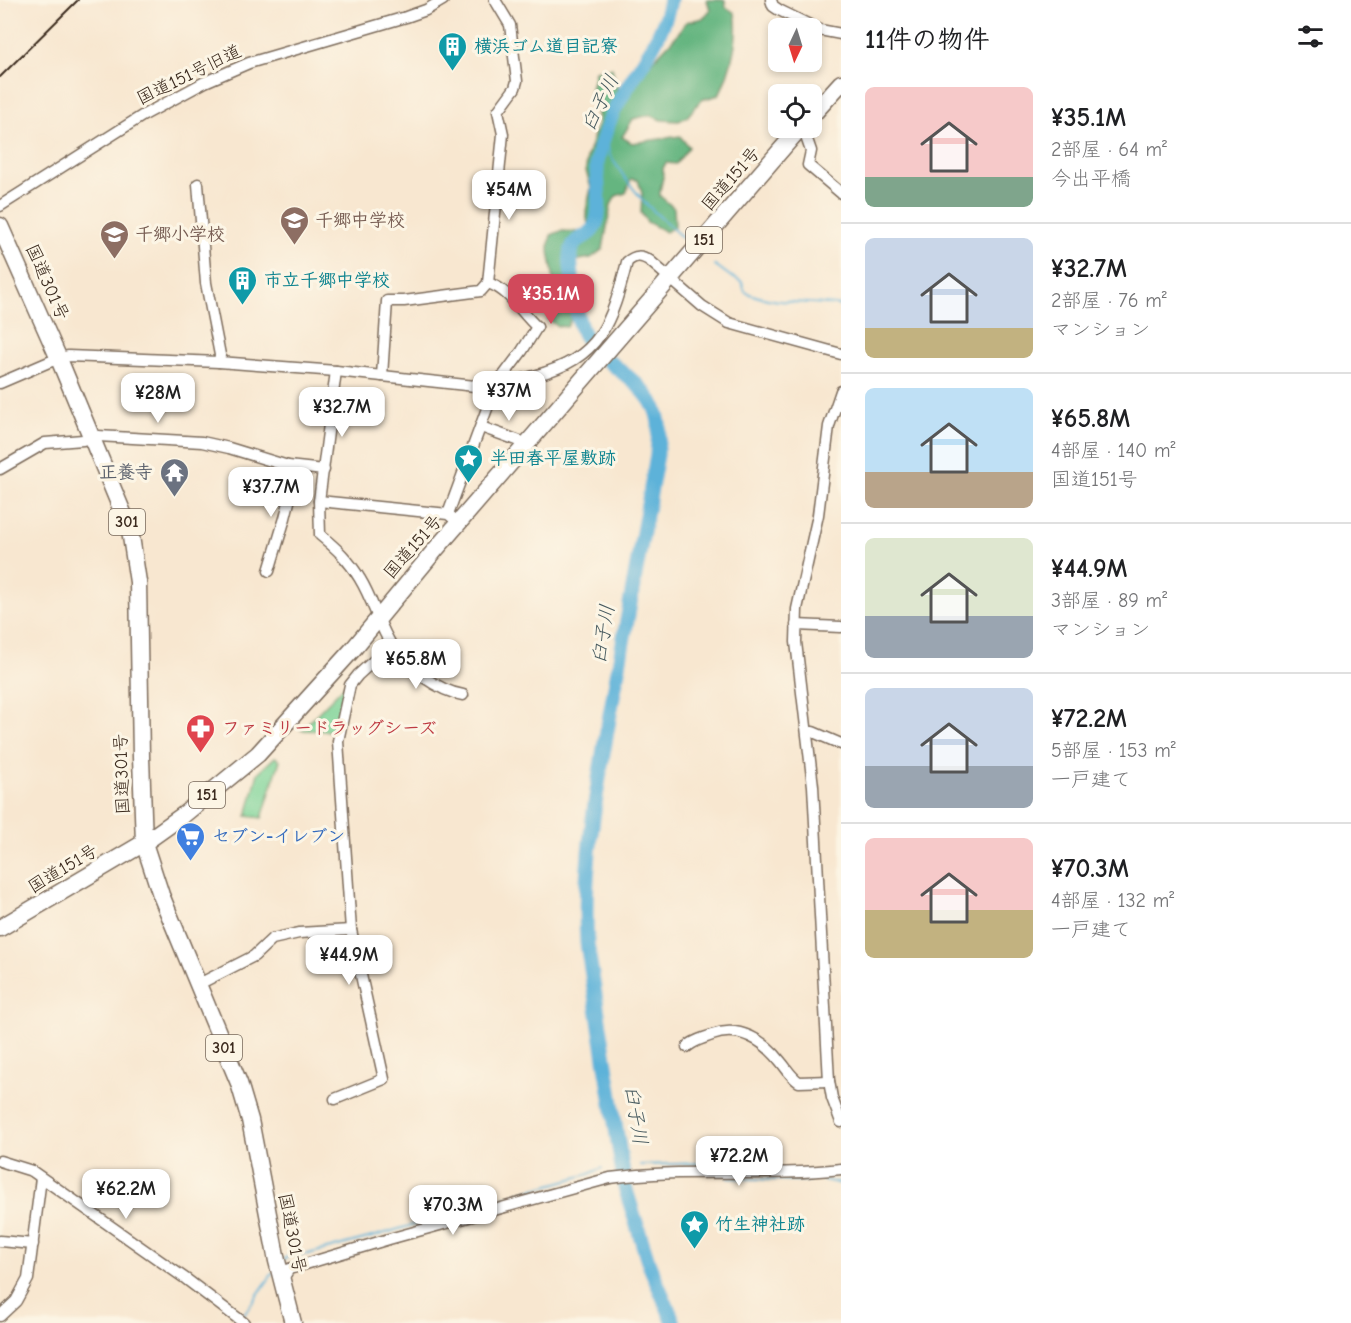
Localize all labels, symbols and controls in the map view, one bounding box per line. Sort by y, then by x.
north arrow [768,18,822,72]
map controls [768,18,822,138]
icon: filters [1294,20,1327,53]
text: 11件の物件 [865,25,989,55]
building icon: 横浜ゴム道目記寮 [437,30,469,72]
place label: 横浜ゴム道目記寮 [474,36,618,57]
street label: 国道151号旧道 [133,41,245,109]
water label: 臼子川 [577,71,623,135]
button: locate [768,84,822,138]
text: ¥35.1M [1051,103,1126,133]
icon: home [913,111,985,183]
text: 2部屋 · 64 m² [1051,138,1167,161]
street label: 国道151号 [697,143,765,215]
text: 今出平橋 [1051,167,1131,190]
pin: ¥54M [473,170,545,221]
text: ¥54M [486,178,532,201]
school or university icon: 千郷中学校 [278,204,310,246]
place label: 千郷中学校 [315,210,405,231]
school or university icon: 千郷小学校 [98,218,130,260]
place label: 千郷小学校 [135,224,225,245]
road number: 151 [686,227,722,253]
street label: 国道301号 [21,241,73,323]
text: ¥32.7M [1051,254,1127,284]
icon: home [913,262,985,334]
building icon: 市立千郷中学校 [227,264,259,306]
place label: 市立千郷中学校 [264,270,390,291]
pin: ¥35.1M [502,274,600,325]
text: ¥35.1M [522,282,580,305]
text: 2部屋 · 76 m² [1051,289,1167,312]
text: マンション [1051,318,1150,341]
pin: ¥37M [473,371,545,422]
pin: ¥28M [122,373,194,424]
text: ¥37M [487,379,531,402]
text: ¥28M [135,381,181,404]
pin: ¥32.7M [293,387,391,438]
text: ¥32.7M [313,395,371,418]
text: ¥65.8M [1051,404,1130,434]
icon: home [913,412,985,484]
text: 4部屋 · 140 m² [1051,439,1176,462]
place icon: 半田春平屋敷跡 [453,442,485,484]
place label: 半田春平屋敷跡 [490,448,616,469]
temple icon: 正養寺 [158,456,190,498]
place label: 正養寺 [99,462,153,483]
pin: ¥37.7M [222,467,320,518]
text: 国道151号 [1051,468,1138,491]
text: ¥37.7M [242,475,300,498]
road number: 301 [109,509,145,535]
street label: 国道151号 [379,511,447,583]
text: ¥44.9M [1051,554,1127,584]
icon: home [913,562,985,634]
text: 3部屋 · 89 m² [1051,589,1167,612]
water label: 臼子川 [587,603,619,665]
text: マンション [1051,618,1150,641]
pin: ¥65.8M [367,639,465,690]
text: ¥65.8M [386,647,446,670]
text: ¥72.2M [1051,704,1127,734]
pharmacy icon: ファミリードラッグシーズ [185,712,217,754]
icon: home [913,712,985,784]
place label: ファミリードラッグシーズ [222,718,437,739]
street label: 国道301号 [110,733,134,815]
text: 5部屋 · 153 m² [1051,739,1176,762]
text: 一戸建て [1051,768,1131,791]
road number: 151 [189,782,225,808]
supermarket icon: セブン-イレブン [175,820,207,862]
place label: セブン-イレブン [212,826,345,847]
street label: 国道151号 [24,840,102,898]
text: ¥70.3M [1051,854,1129,884]
icon: home [913,862,985,934]
text: 4部屋 · 132 m² [1051,889,1174,912]
text: 一戸建て [1051,918,1131,941]
pin: ¥44.9M [300,935,398,986]
text: ¥44.9M [320,943,378,966]
road number: 301 [206,1035,242,1061]
water label: 臼子川 [620,1084,652,1146]
pin: ¥72.2M [690,1136,788,1187]
text: ¥72.2M [710,1144,768,1167]
pin: ¥62.2M [77,1169,175,1220]
text: ¥62.2M [96,1177,156,1200]
pin: ¥70.3M [404,1185,502,1236]
street label: 国道301号 [274,1191,310,1275]
text: ¥70.3M [423,1193,483,1216]
place icon: 竹生神社跡 [678,1208,710,1250]
place label: 竹生神社跡 [715,1214,805,1235]

